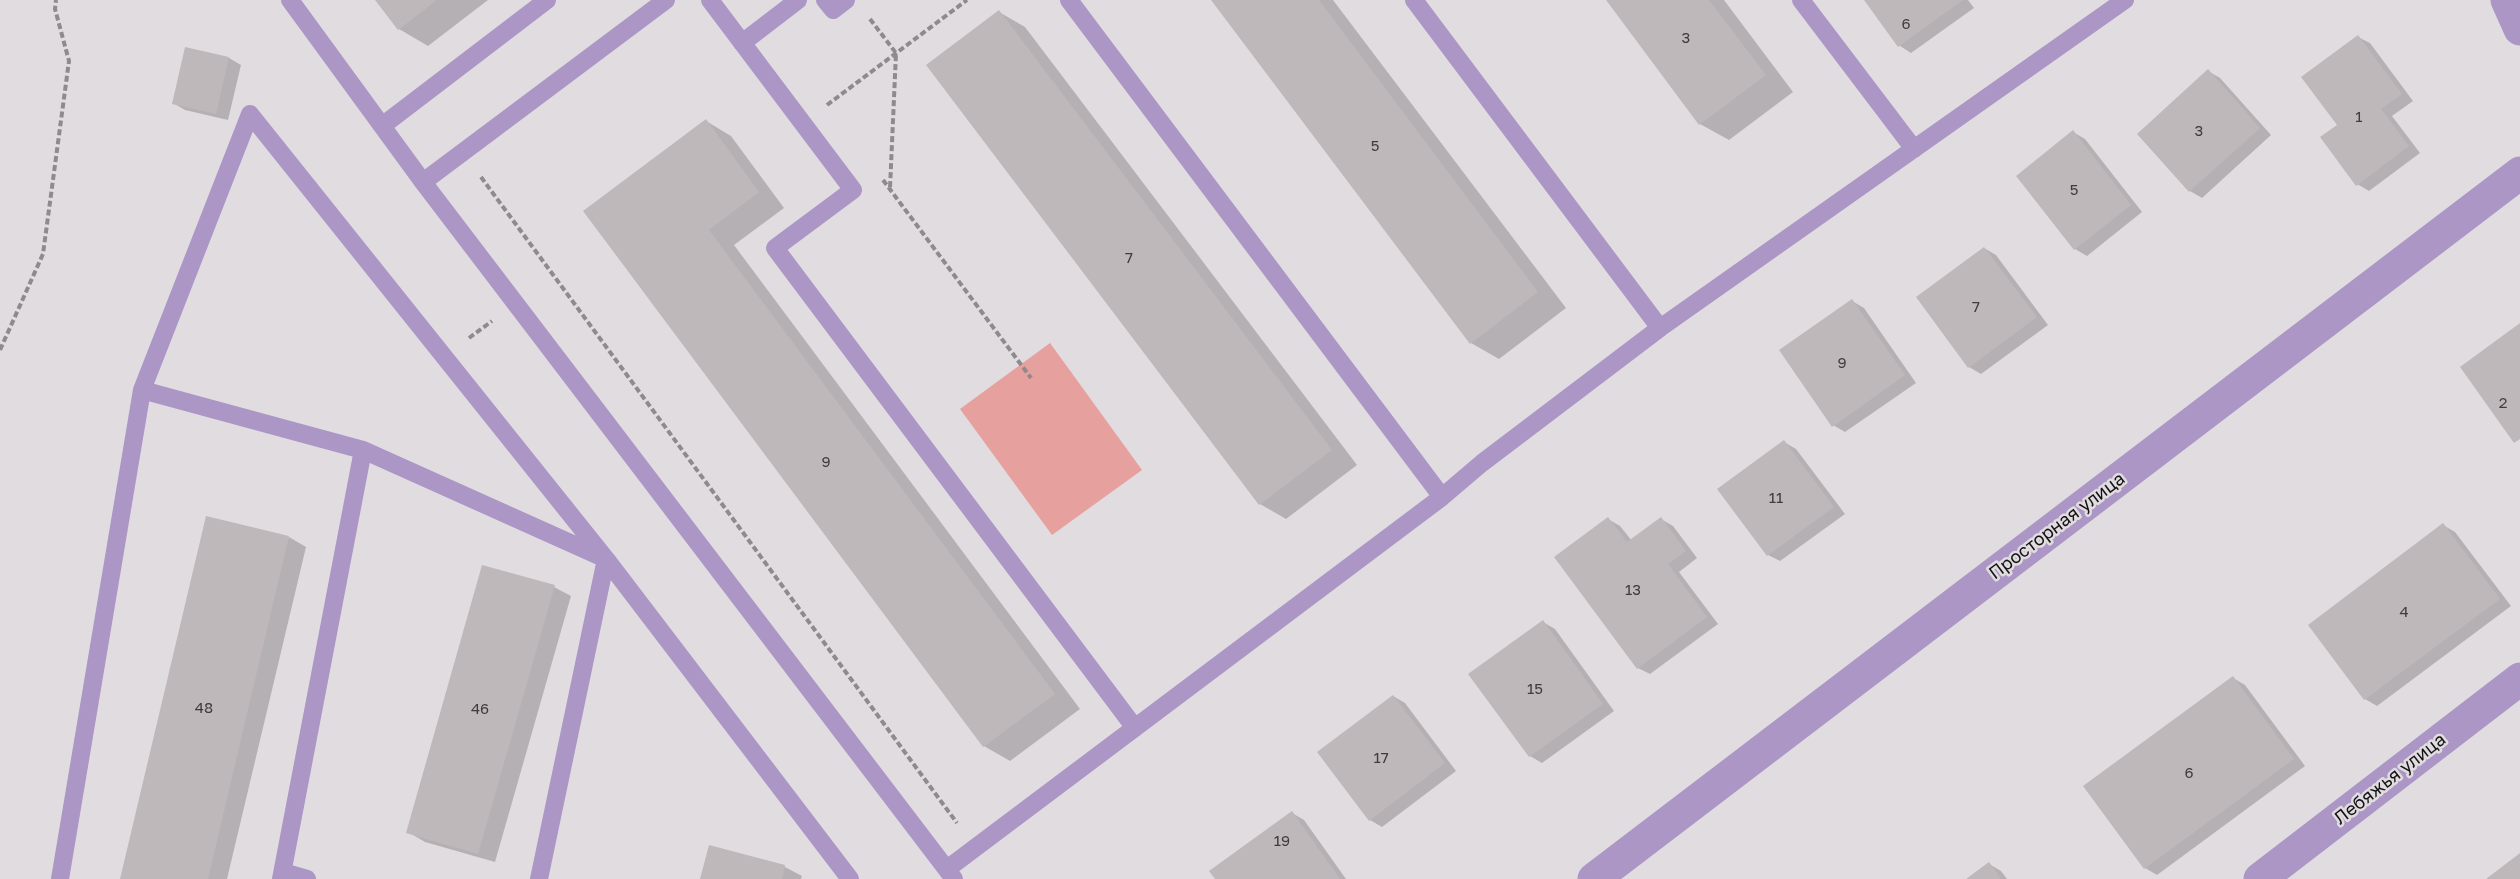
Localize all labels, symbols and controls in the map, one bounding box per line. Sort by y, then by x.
house number: 6 [1901,15,1911,33]
house number: 3 [1682,29,1690,47]
house number: 1 [2355,108,2363,126]
house number: 3 [2195,122,2203,140]
house number: 5 [1371,137,1379,155]
house number: 5 [2070,181,2078,199]
house number: 7 [1125,249,1133,267]
house number: 7 [1972,298,1980,316]
house number: 9 [1837,354,1847,372]
house number: 2 [2499,394,2507,412]
house number: 9 [821,453,831,471]
street label: Просторная улица [1985,468,2129,584]
house number: 11 [1769,489,1783,507]
house number: 13 [1625,581,1641,599]
house number: 4 [2399,603,2409,621]
house number: 15 [1527,680,1543,698]
house number: 48 [195,699,213,717]
house number: 46 [471,700,489,718]
street label: Лебяжья улица [2330,729,2450,829]
house number: 17 [1373,749,1389,767]
house number: 6 [2184,764,2194,782]
house number: 19 [1274,832,1290,850]

